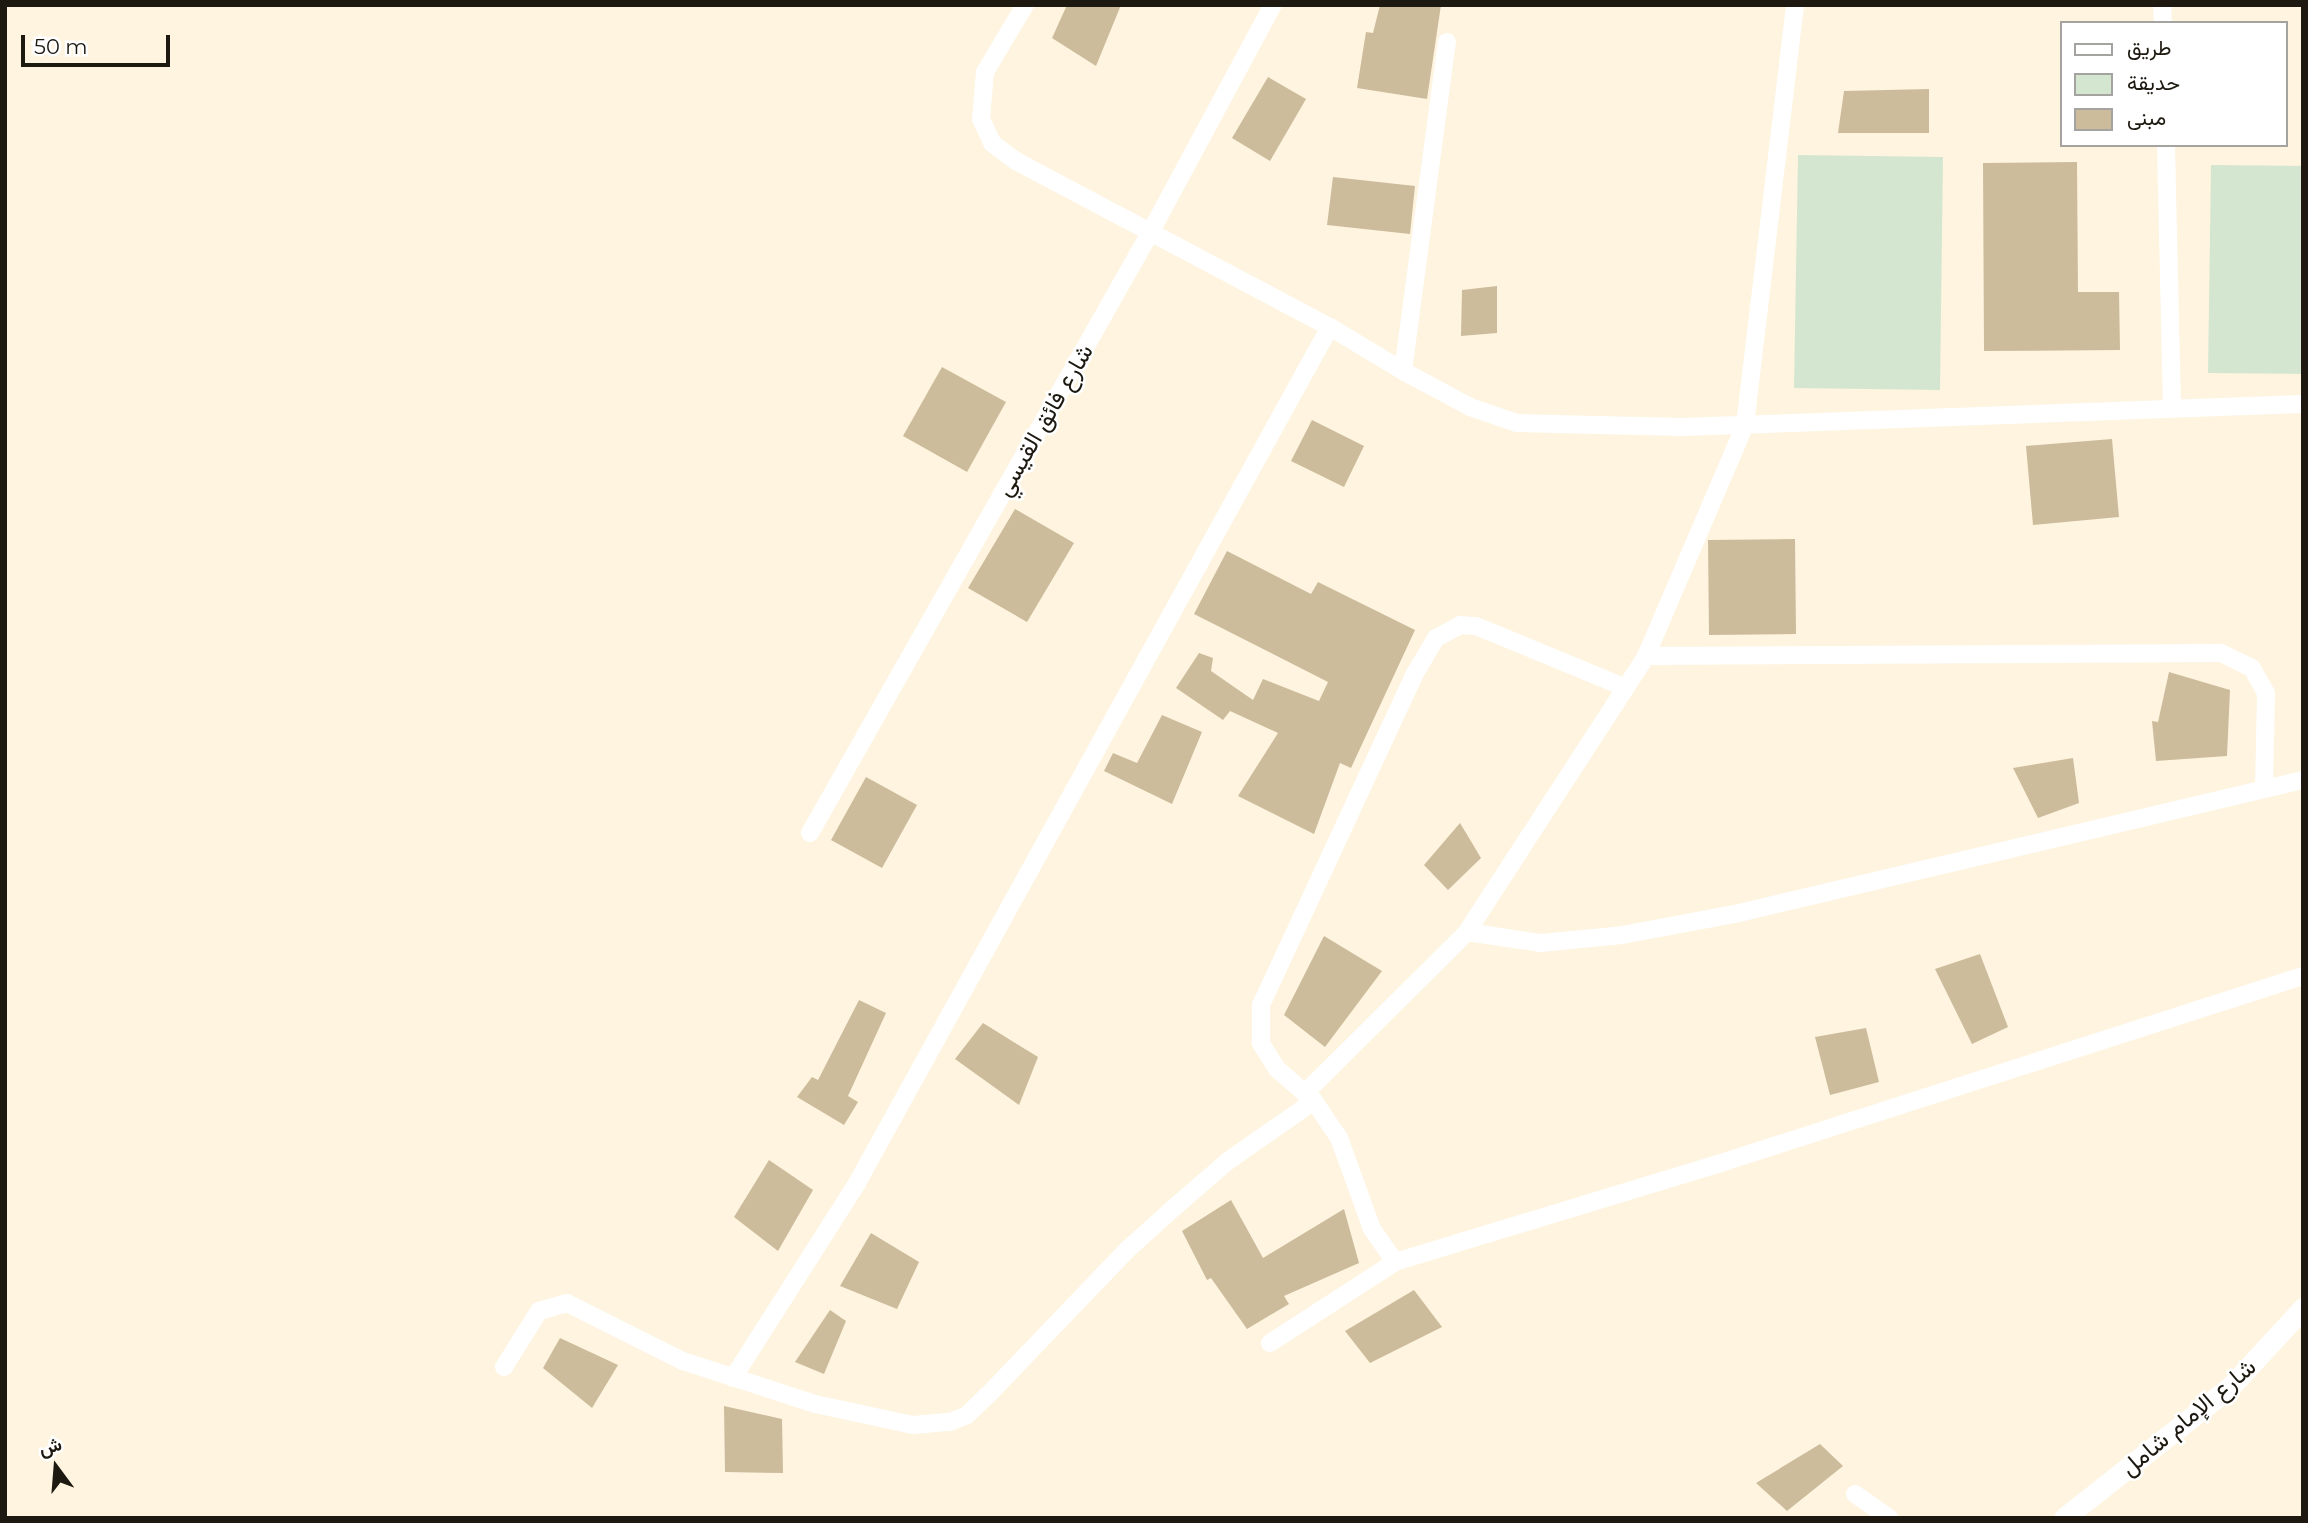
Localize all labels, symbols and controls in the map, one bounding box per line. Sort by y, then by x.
scale bar [24,21,173,65]
legend [2060,21,2287,147]
text: 50 m [34,34,88,59]
text: طريق [2127,35,2172,60]
text: حديقة [2127,70,2180,95]
text: مبنى [2127,105,2166,130]
street label: شارع فائق القيسي [989,339,1099,501]
street label: شارع الإمام شامل [2115,1352,2261,1482]
north arrow [21,1432,91,1502]
text: ش [36,1432,64,1461]

